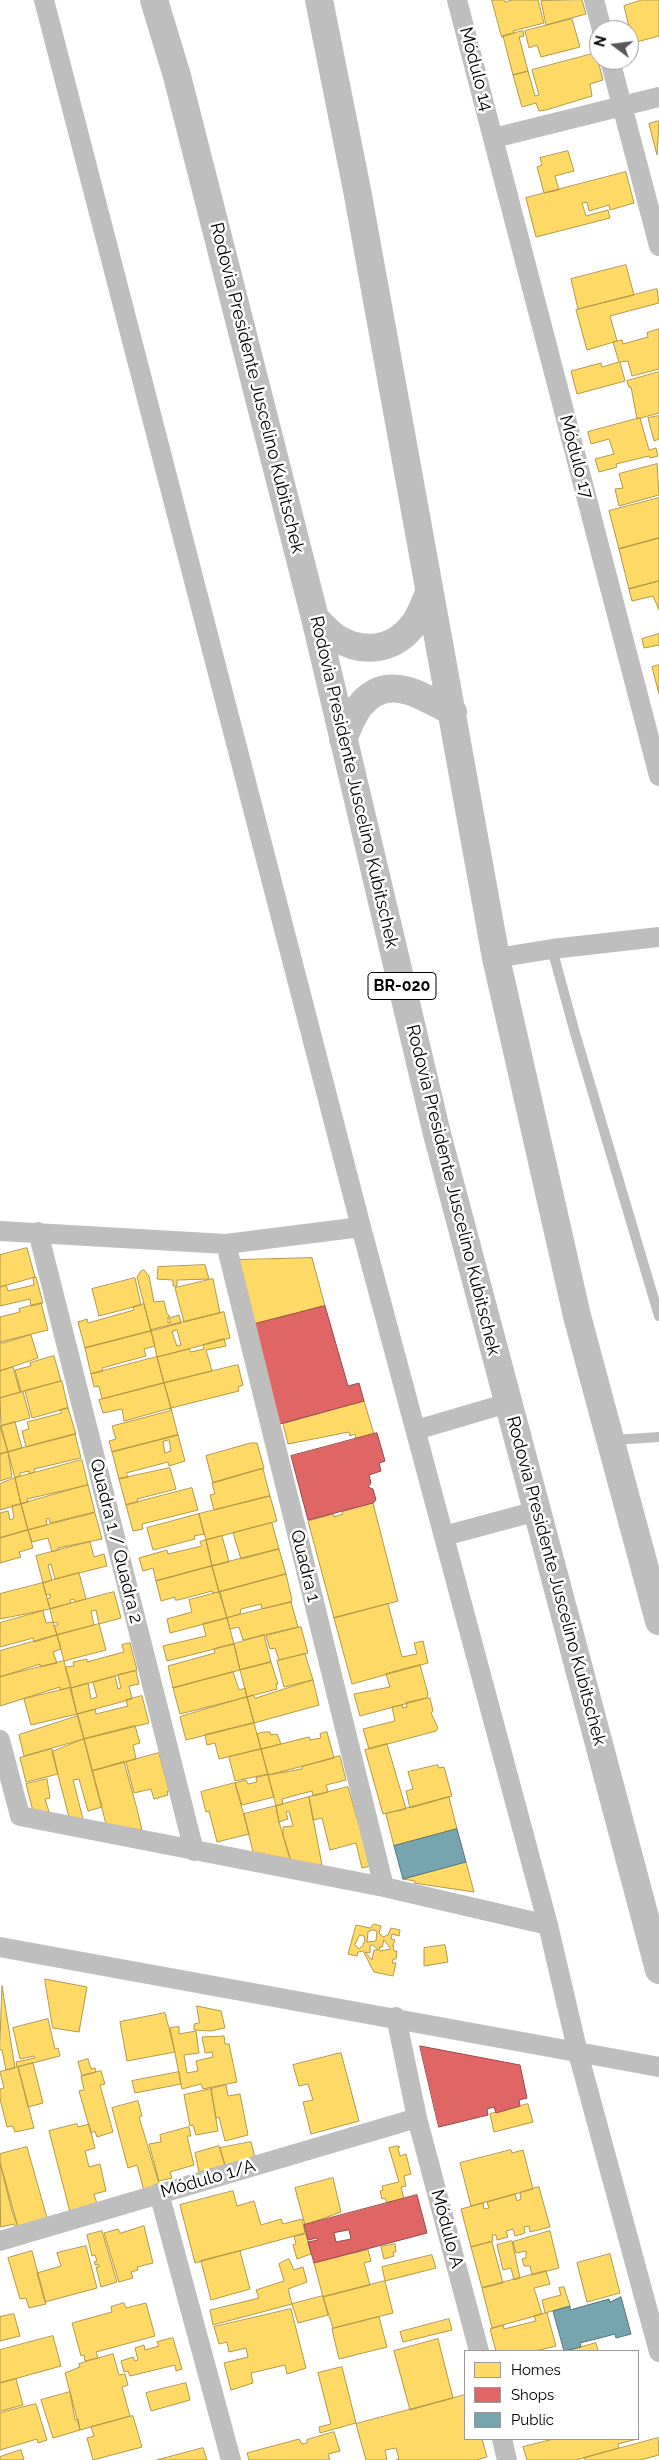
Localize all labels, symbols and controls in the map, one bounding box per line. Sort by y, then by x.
north arrow [589,20,639,70]
street label: Módulo 14 [454,25,498,113]
text: N [591,34,610,49]
street label: Rodovia Presidente Juscelino Kubitschek [205,220,309,556]
street label: Módulo 17 [554,413,598,501]
street label: Rodovia Presidente Juscelino Kubitschek [305,614,403,950]
road number: BR-020 [368,972,436,999]
street label: Rodovia Presidente Juscelino Kubitschek [401,1022,505,1358]
street label: Rodovia Presidente Juscelino Kubitschek [502,1414,610,1748]
street label: Quadra 1 / Quadra 2 [85,1456,147,1626]
street label: Quadra 1 [286,1528,324,1604]
street label: Módulo 1/A [158,2155,258,2203]
street label: Módulo A [426,2187,468,2271]
legend [464,2350,639,2440]
text: Homes [511,2361,561,2379]
text: Shops [511,2386,554,2404]
text: Public [511,2411,554,2429]

